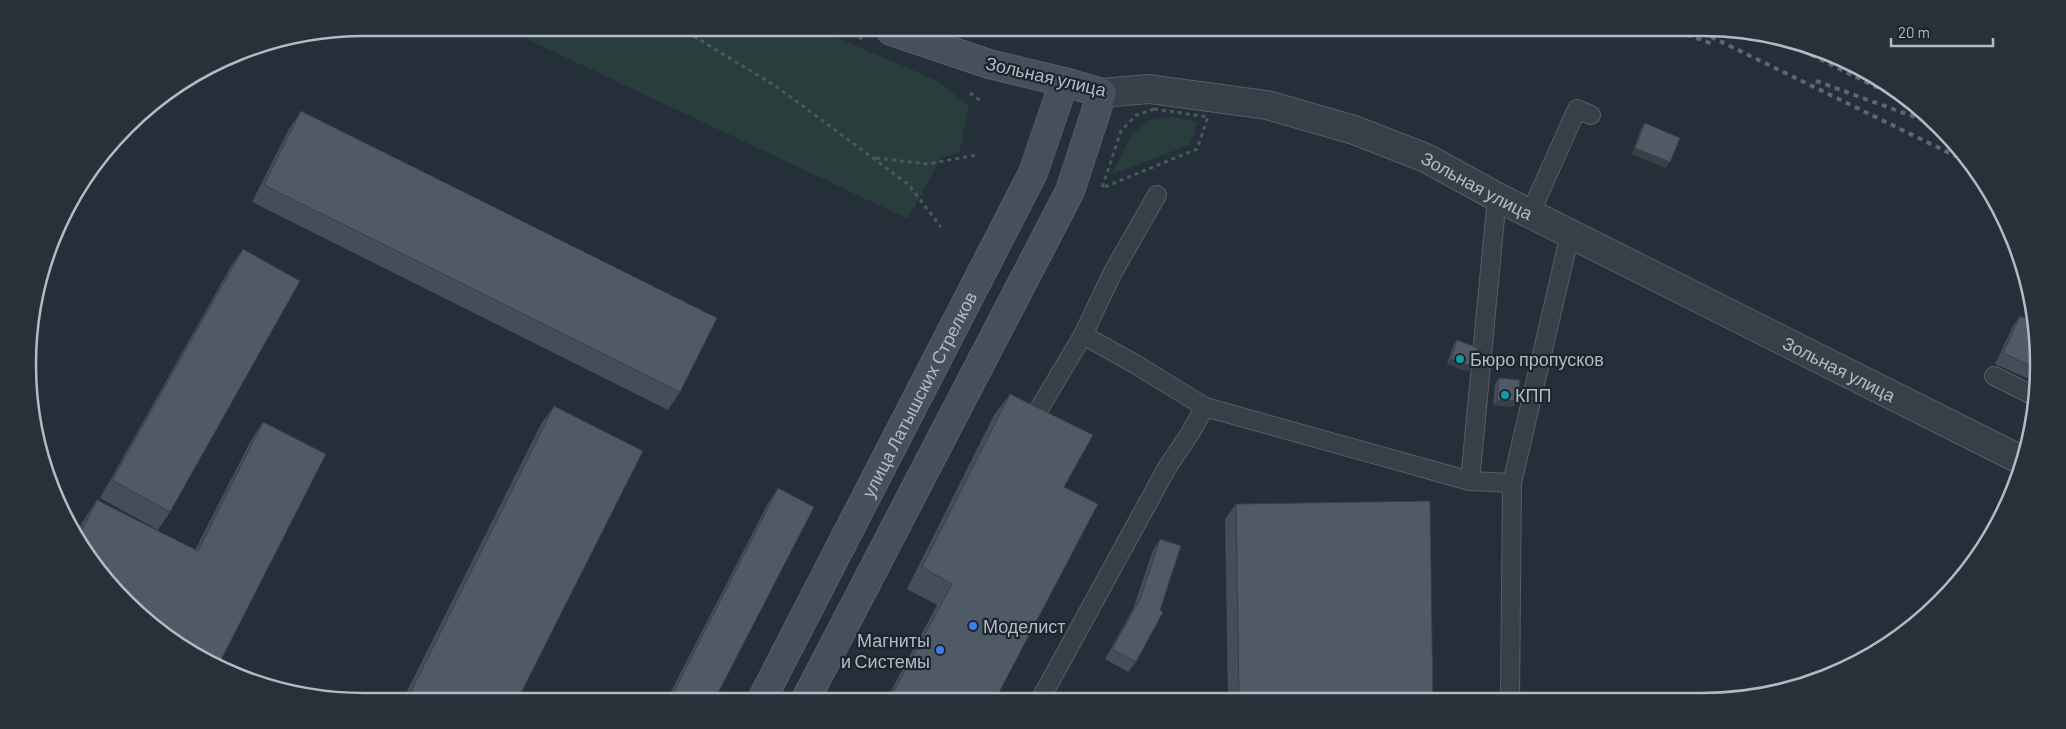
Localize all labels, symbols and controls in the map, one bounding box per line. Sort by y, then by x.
scale bar [1891,15,1994,47]
text: 20 m [1898,23,1930,41]
street label: Зольная улица [984,51,1109,101]
street label: Зольная улица [1418,147,1537,225]
street label: улица Латышских Стрелков [857,288,981,501]
street label: Зольная улица [1779,331,1900,407]
place label: Бюро пропусков [1470,348,1604,370]
marker: Бюро пропусков [1454,353,1466,365]
place label: КПП [1515,384,1551,406]
marker: КПП [1499,389,1511,401]
place label: Моделист [983,615,1066,637]
marker: Моделист [967,620,979,632]
place label: Магниты и Системы [841,629,930,672]
marker: Магниты и Системы [934,644,946,656]

